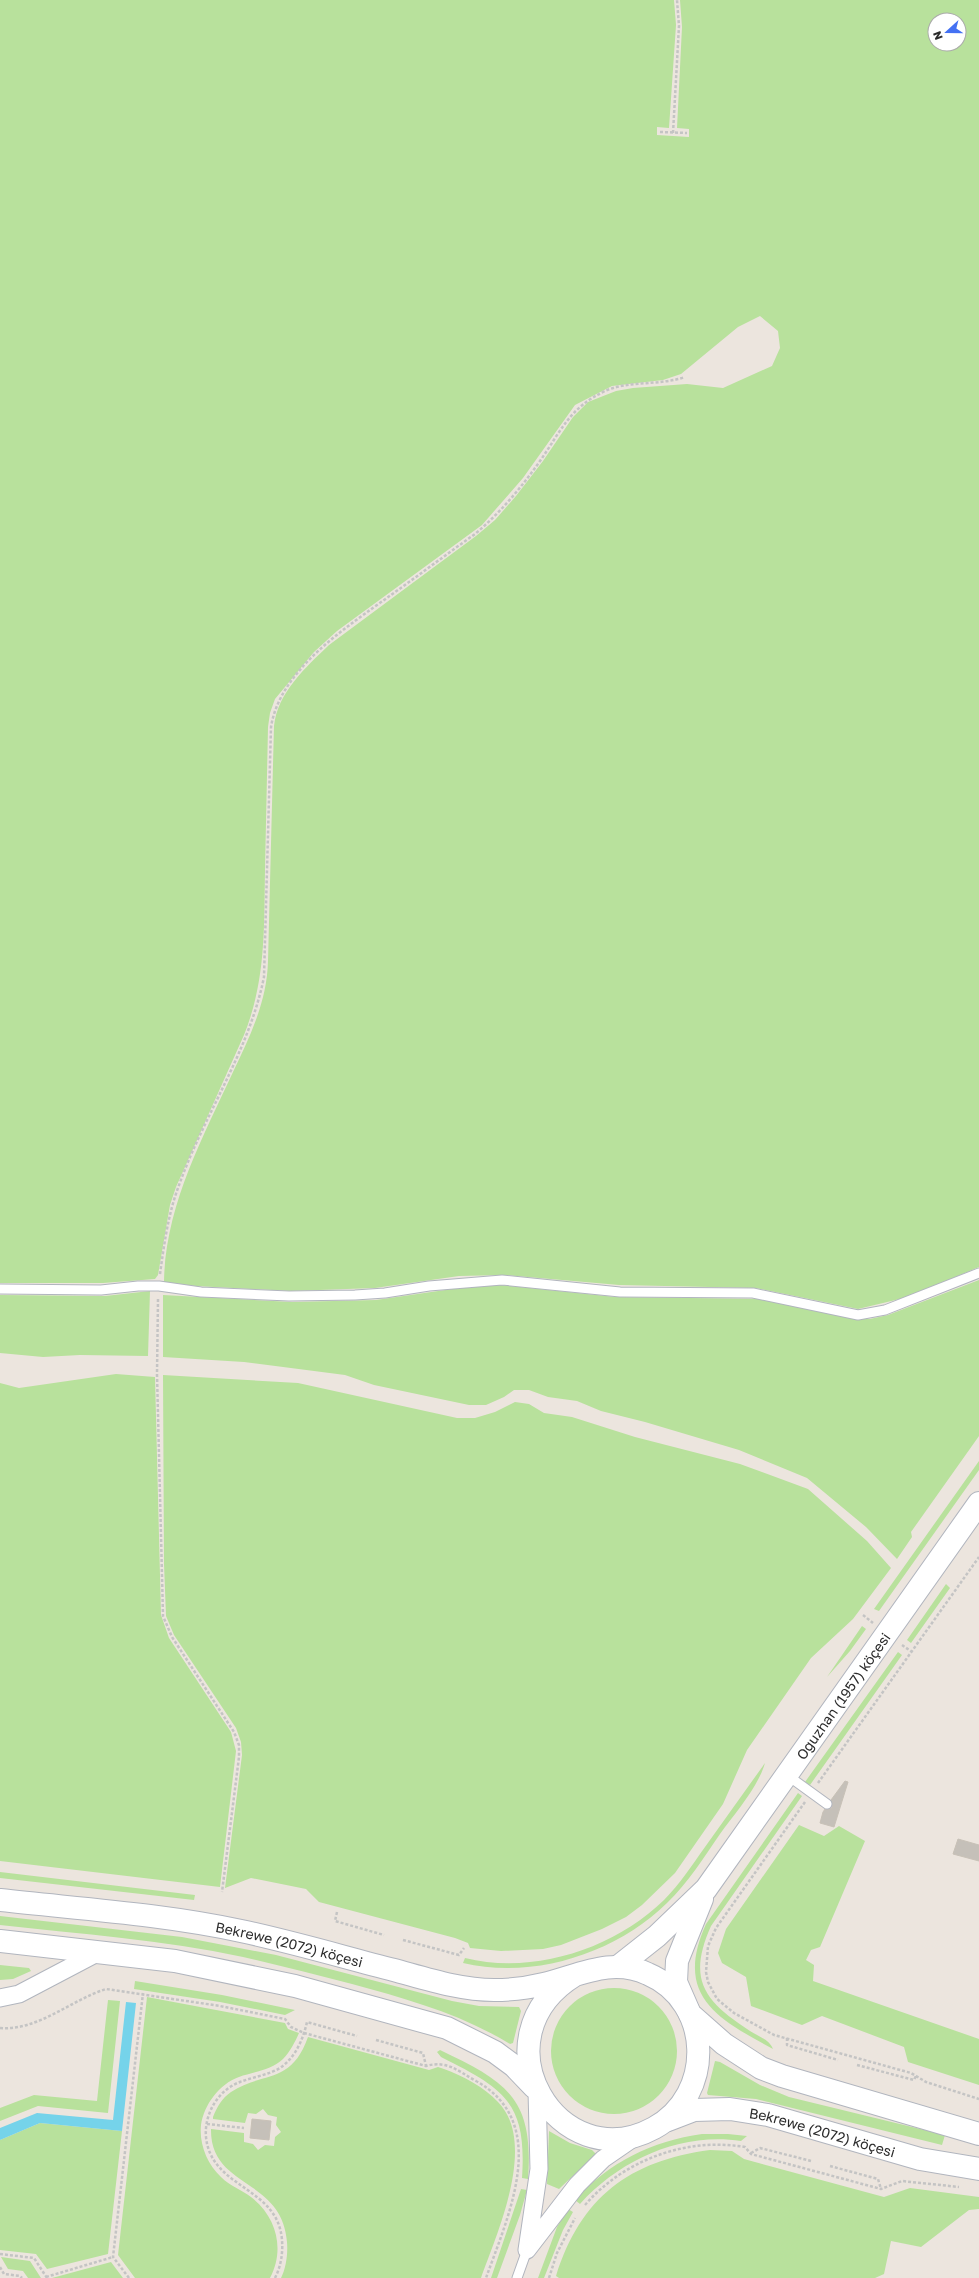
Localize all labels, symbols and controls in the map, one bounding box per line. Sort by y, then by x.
north arrow [927,12,967,52]
text: N [930,30,945,42]
street label: Oguzhan (1957) köçesi [792,1629,893,1762]
street label: Bekrewe (2072) köçesi [214,1918,365,1970]
street label: Bekrewe (2072) köçesi [748,2104,897,2160]

